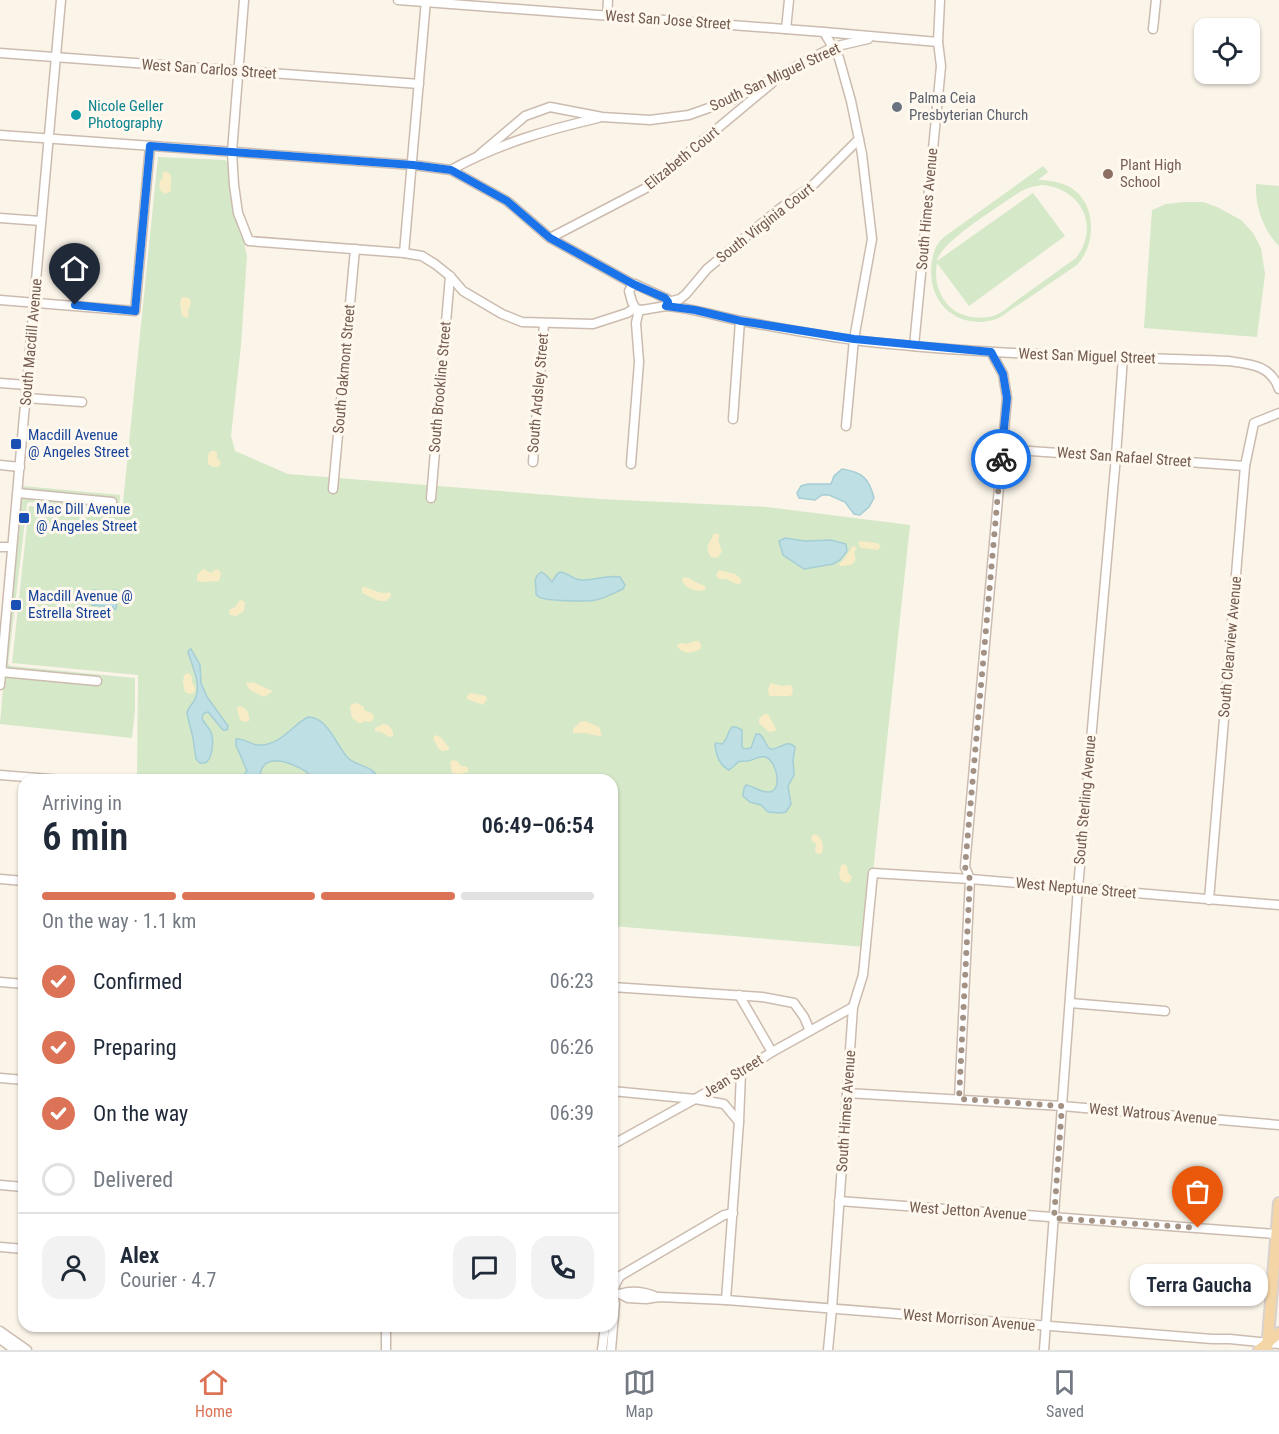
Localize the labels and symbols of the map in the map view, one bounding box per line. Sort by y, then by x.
street label: West San Jose Street [605,7,731,33]
street label: South San Miguel Street [707,39,843,115]
street label: West San Carlos Street [141,55,277,83]
place label: Palma Ceia Presbyterian Church [909,89,1028,124]
place label: Nicole Geller Photography [88,97,164,132]
marker: Palma Ceia Presbyterian Church [890,100,904,114]
marker: Nicole Geller Photography [69,108,83,122]
street label: Elizabeth Court [641,123,723,193]
street label: South Himes Avenue [913,147,941,271]
place label: Plant High School [1120,156,1181,191]
marker: Plant High School [1101,167,1115,181]
street label: South Virginia Court [713,179,817,267]
pin [49,243,100,305]
street label: South Macdill Avenue [16,278,46,406]
street label: South Oakmont Street [329,304,359,434]
street label: South Brookline Street [425,321,455,453]
street label: South Ardsley Street [524,332,552,454]
street label: West San Miguel Street [1018,345,1156,367]
place label: Macdill Avenue @ Angeles Street [28,426,129,461]
courier [971,429,1031,489]
marker: Macdill Avenue @ Angeles Street [9,437,23,451]
street label: West San Rafael Street [1056,443,1192,471]
place label: Mac Dill Avenue @ Angeles Street [36,500,137,535]
marker: Mac Dill Avenue @ Angeles Street [17,511,31,525]
street label: South Clearview Avenue [1215,576,1245,718]
place label: Macdill Avenue @ Estrella Street [28,587,133,622]
marker: Macdill Avenue @ Estrella Street [9,598,23,612]
street label: South Sterling Avenue [1070,735,1100,865]
street label: West Neptune Street [1015,874,1137,902]
street label: South Himes Avenue [833,1049,859,1173]
street label: Jean Street [700,1051,766,1101]
street label: West Watrous Avenue [1088,1099,1218,1129]
pin [1172,1166,1223,1228]
street label: West Jetton Avenue [909,1198,1027,1224]
callout: Terra Gaucha [1129,1264,1267,1306]
street label: West Morrison Avenue [902,1305,1036,1335]

